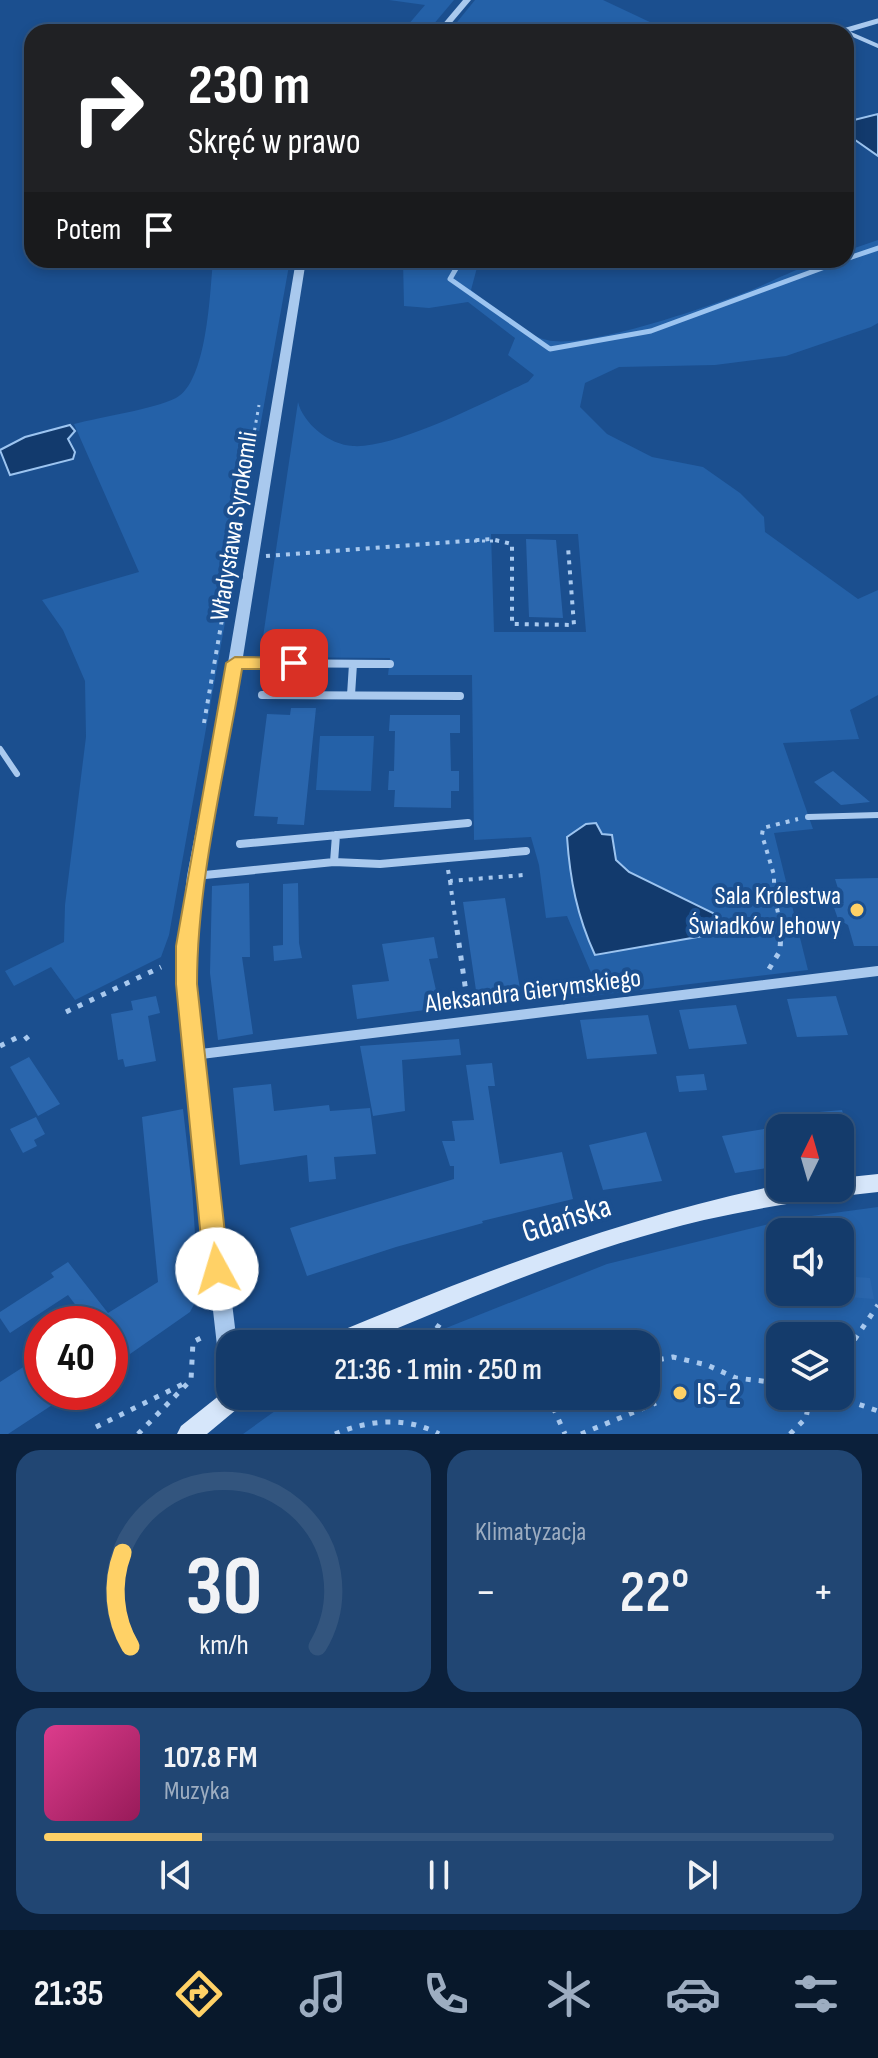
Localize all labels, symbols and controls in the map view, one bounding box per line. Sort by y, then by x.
text: 230 m [188,53,310,120]
icon: right [56,56,160,160]
text: Skręć w prawo [188,121,361,164]
icon: arrive [137,208,181,252]
text: Potem [56,212,121,248]
street label: Władysława Syrokomli [204,429,265,623]
pin [260,629,328,697]
icon: arrive [272,641,316,685]
place label: Sala Królestwa Świadków Jehowy [688,881,841,942]
marker: Sala Królestwa Świadków Jehowy [848,901,866,919]
street label: Aleksandra Gierymskiego [423,963,643,1020]
north arrow [766,1114,854,1202]
map controls [766,1114,854,1410]
street label: Gdańska [517,1187,616,1252]
button: sound [766,1218,854,1306]
position arrow [175,1227,259,1311]
speed limit sign: 40 [24,1306,128,1410]
button: layers [766,1322,854,1410]
text: 21:36 · 1 min · 250 m [334,1352,542,1388]
place label: IS-2 [696,1375,741,1414]
marker: IS-2 [671,1384,689,1402]
text: Klimatyzacja [475,1517,586,1548]
text: 30 [185,1538,262,1638]
text: 22° [620,1557,689,1629]
text: − [475,1566,497,1619]
text: + [812,1566,834,1619]
text: km/h [199,1628,248,1663]
text: 107.8 FM [164,1740,257,1776]
text: Muzyka [164,1776,230,1807]
icon: previous [154,1853,198,1897]
icon: pause [417,1853,461,1897]
icon: next [680,1853,724,1897]
icon: directions [171,1966,227,2022]
icon: music [295,1966,351,2022]
icon: phone [418,1966,474,2022]
icon: climate [541,1966,597,2022]
icon: car [665,1966,721,2022]
icon: filters [788,1966,844,2022]
text: 21:35 [34,1973,104,2016]

